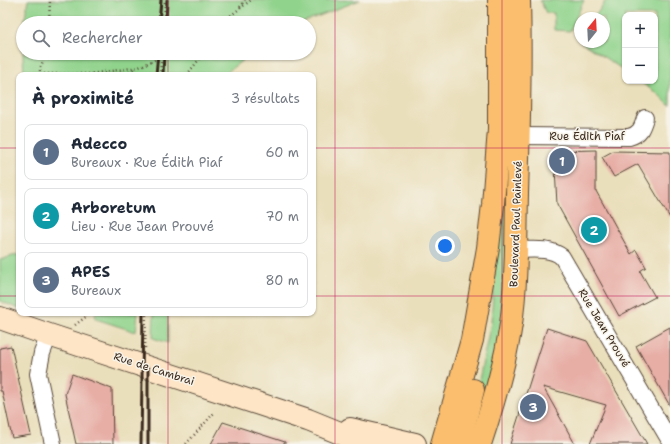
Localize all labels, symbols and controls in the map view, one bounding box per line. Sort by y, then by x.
north arrow [574,12,610,48]
map controls [622,12,658,84]
button: + [622,12,658,48]
search box [16,16,316,60]
icon: search [30,27,52,49]
text: Rechercher [62,28,143,48]
button: − [622,48,658,84]
text: À proximité [32,87,134,109]
text: 3 résultats [231,90,300,107]
street label: Rue Édith Piaf [549,128,626,144]
text: Adecco [71,134,127,154]
text: 1 [43,144,49,161]
text: 60 m [266,144,299,161]
pin: 1 [549,146,575,176]
text: Bureaux · Rue Édith Piaf [71,154,222,171]
street label: Boulevard Paul Painlevé [506,161,526,287]
text: Arboretum [71,198,156,218]
text: 2 [41,208,51,225]
text: 70 m [265,208,299,225]
pin: 2 [581,215,607,245]
text: Lieu · Rue Jean Prouvé [71,218,214,235]
your location [435,236,455,256]
text: APES [71,262,110,282]
text: 3 [41,272,51,289]
text: 80 m [265,272,299,289]
text: Bureaux [71,282,121,299]
street label: Rue Jean Prouvé [575,286,633,370]
street label: Rue de Cambrai [112,349,196,389]
pin: 3 [520,392,546,422]

